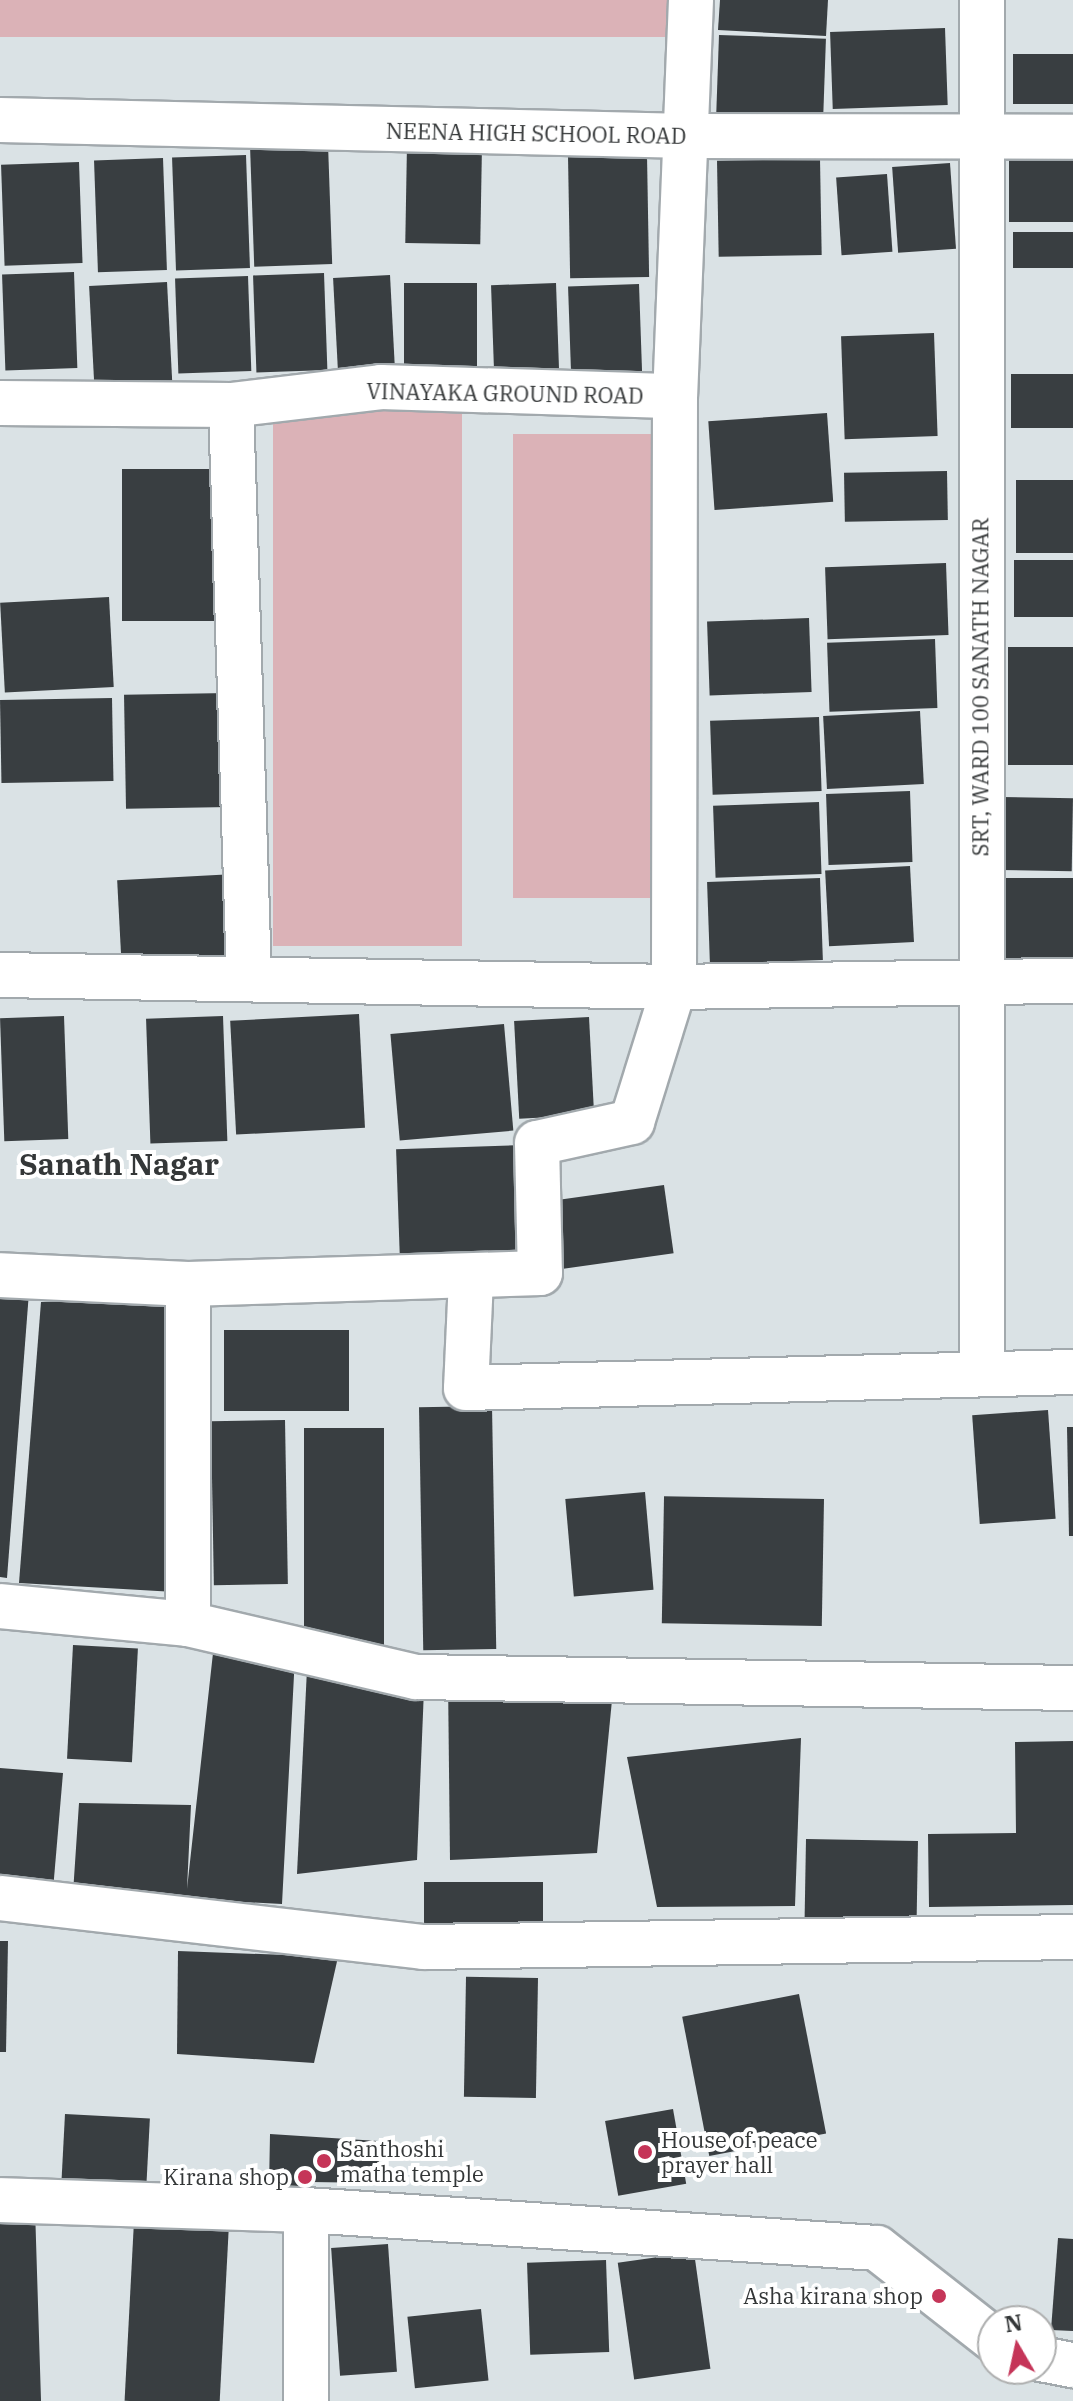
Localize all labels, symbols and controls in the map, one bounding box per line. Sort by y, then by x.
street label: NEENA HIGH SCHOOL ROAD [386,117,686,149]
street label: VINAYAKA GROUND ROAD [366,377,644,409]
street label: SRT, WARD 100 SANATH NAGAR [967,518,993,856]
district label: Sanath Nagar [19,1146,219,1182]
place label: House of peace prayer hall [661,2126,818,2178]
place label: Santhoshi matha temple [340,2135,484,2186]
marker: House of peace prayer hall [636,2143,654,2161]
marker: Santhoshi matha temple [315,2152,333,2170]
place label: Kirana shop [163,2164,289,2190]
marker: Kirana shop [296,2168,314,2186]
place label: Asha kirana shop [743,2283,923,2309]
marker: Asha kirana shop [930,2287,948,2305]
north arrow [977,2305,1057,2385]
text: N [1003,2307,1024,2338]

